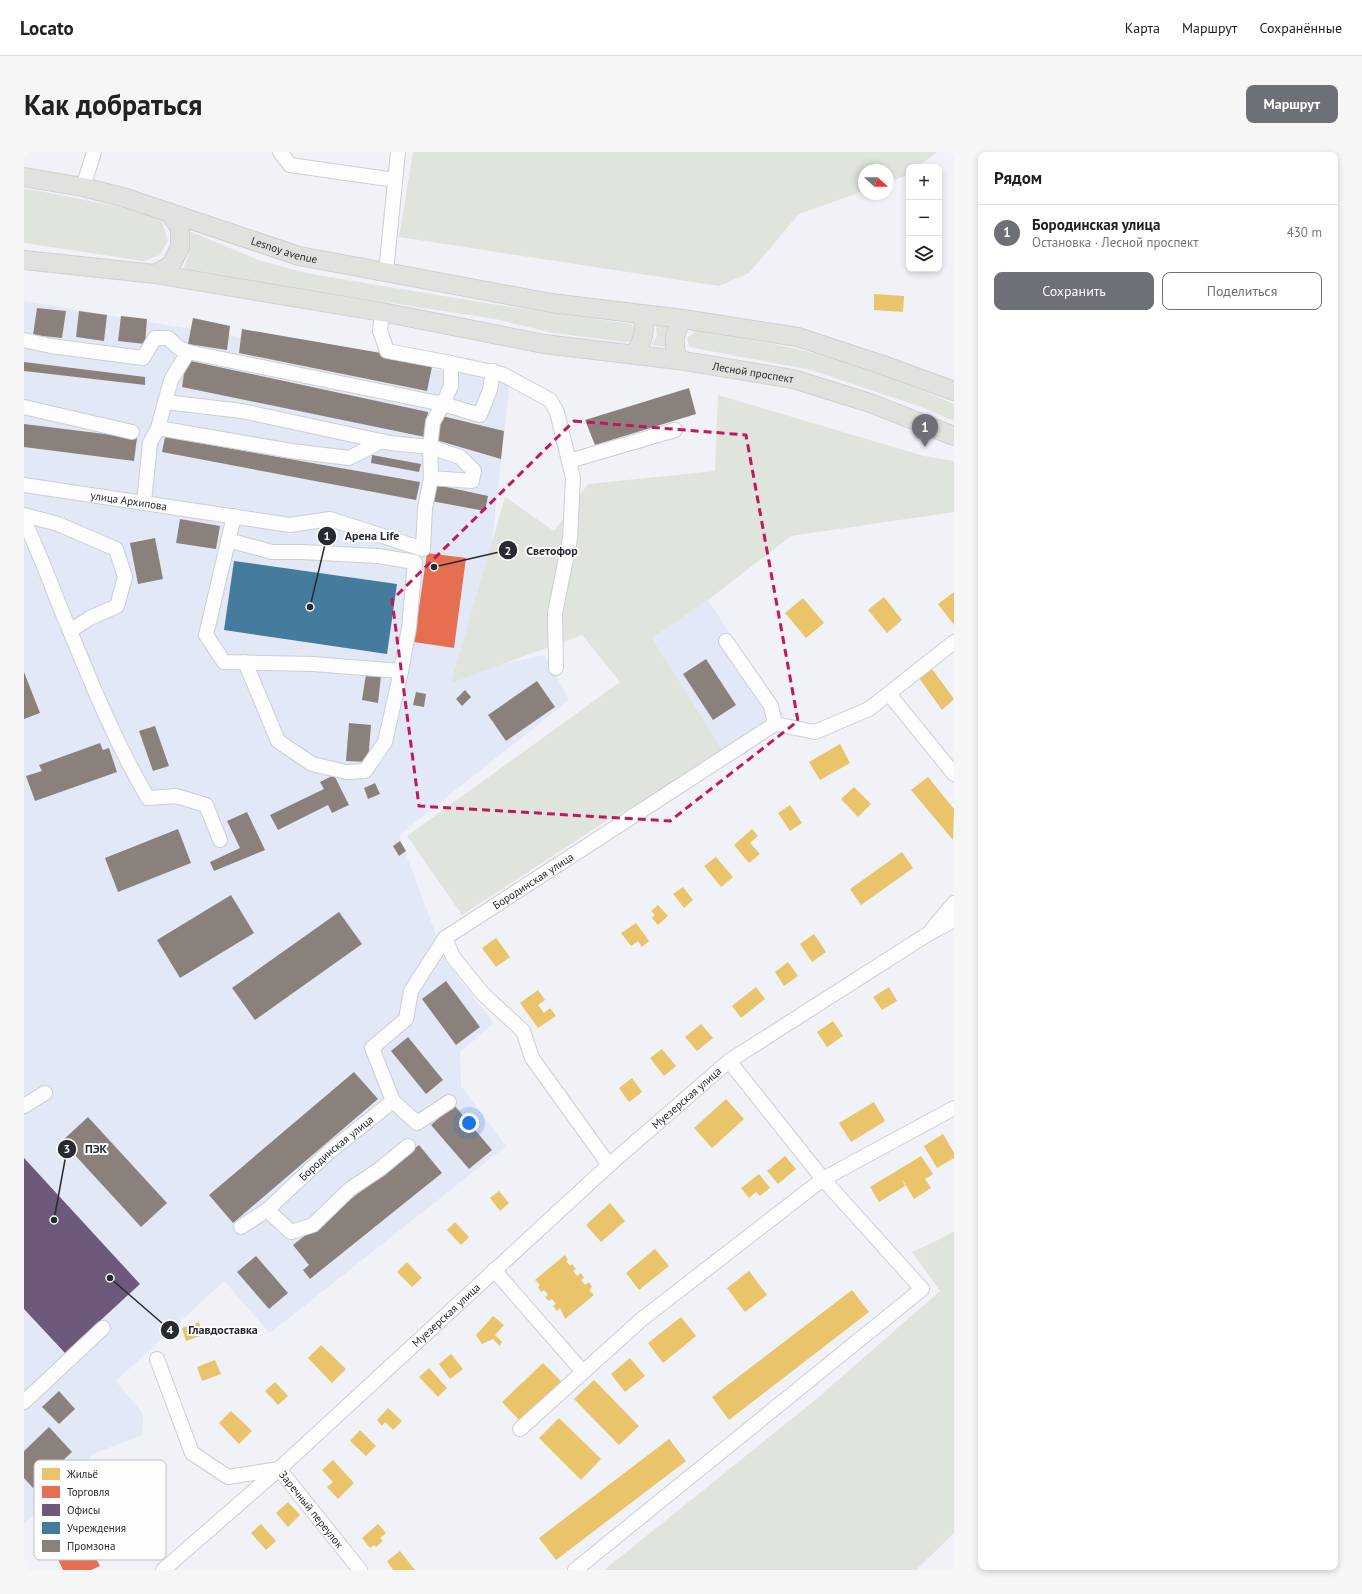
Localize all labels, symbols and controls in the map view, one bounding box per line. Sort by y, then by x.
text: Locato [20,16,74,40]
text: Карта [1125,19,1160,37]
text: Маршрут [1182,19,1237,37]
text: Сохранённые [1259,19,1342,37]
button: Маршрут [1246,85,1338,123]
text: Как добраться [24,86,202,123]
north arrow [858,164,894,200]
map controls [906,164,942,272]
button: + [906,164,942,200]
text: Рядом [994,167,1042,189]
button: − [906,200,942,236]
text: Бородинская улица [1032,215,1160,234]
text: 1 [1003,224,1011,241]
text: 430 m [1287,224,1322,241]
street label: Lesnoy avenue [249,233,319,266]
text: Остановка · Лесной проспект [1032,234,1198,251]
button: layers [906,236,942,272]
button: Сохранить [994,272,1154,310]
button: Поделиться [1162,272,1322,310]
street label: Лесной проспект [710,359,795,386]
pin: 1 [912,414,938,447]
street label: улица Архипова [90,488,168,513]
callout: Арена Life [317,524,407,548]
text: 1 [324,528,330,543]
text: Арена Life [345,528,399,543]
callout: Светофор [498,538,586,562]
text: 2 [505,543,511,558]
text: Светофор [526,543,578,558]
street label: Бородинская улица [490,849,576,912]
street label: Муезерская улица [649,1064,724,1132]
street label: Бородинская улица [296,1112,376,1184]
your location [459,1113,479,1133]
callout: ПЭК [57,1137,115,1161]
text: 3 [64,1141,70,1156]
text: ПЭК [85,1141,108,1156]
street label: Муезерская улица [409,1280,483,1350]
callout: Главдоставка [160,1318,265,1342]
text: 4 [167,1322,174,1337]
text: Главдоставка [188,1322,258,1337]
legend [34,1460,166,1560]
text: Жильё [66,1467,98,1481]
street label: Заречный переулок [276,1468,347,1551]
text: Торговля [67,1485,110,1499]
text: Офисы [67,1503,100,1517]
text: Учреждения [67,1521,126,1535]
text: Промзона [67,1539,115,1553]

